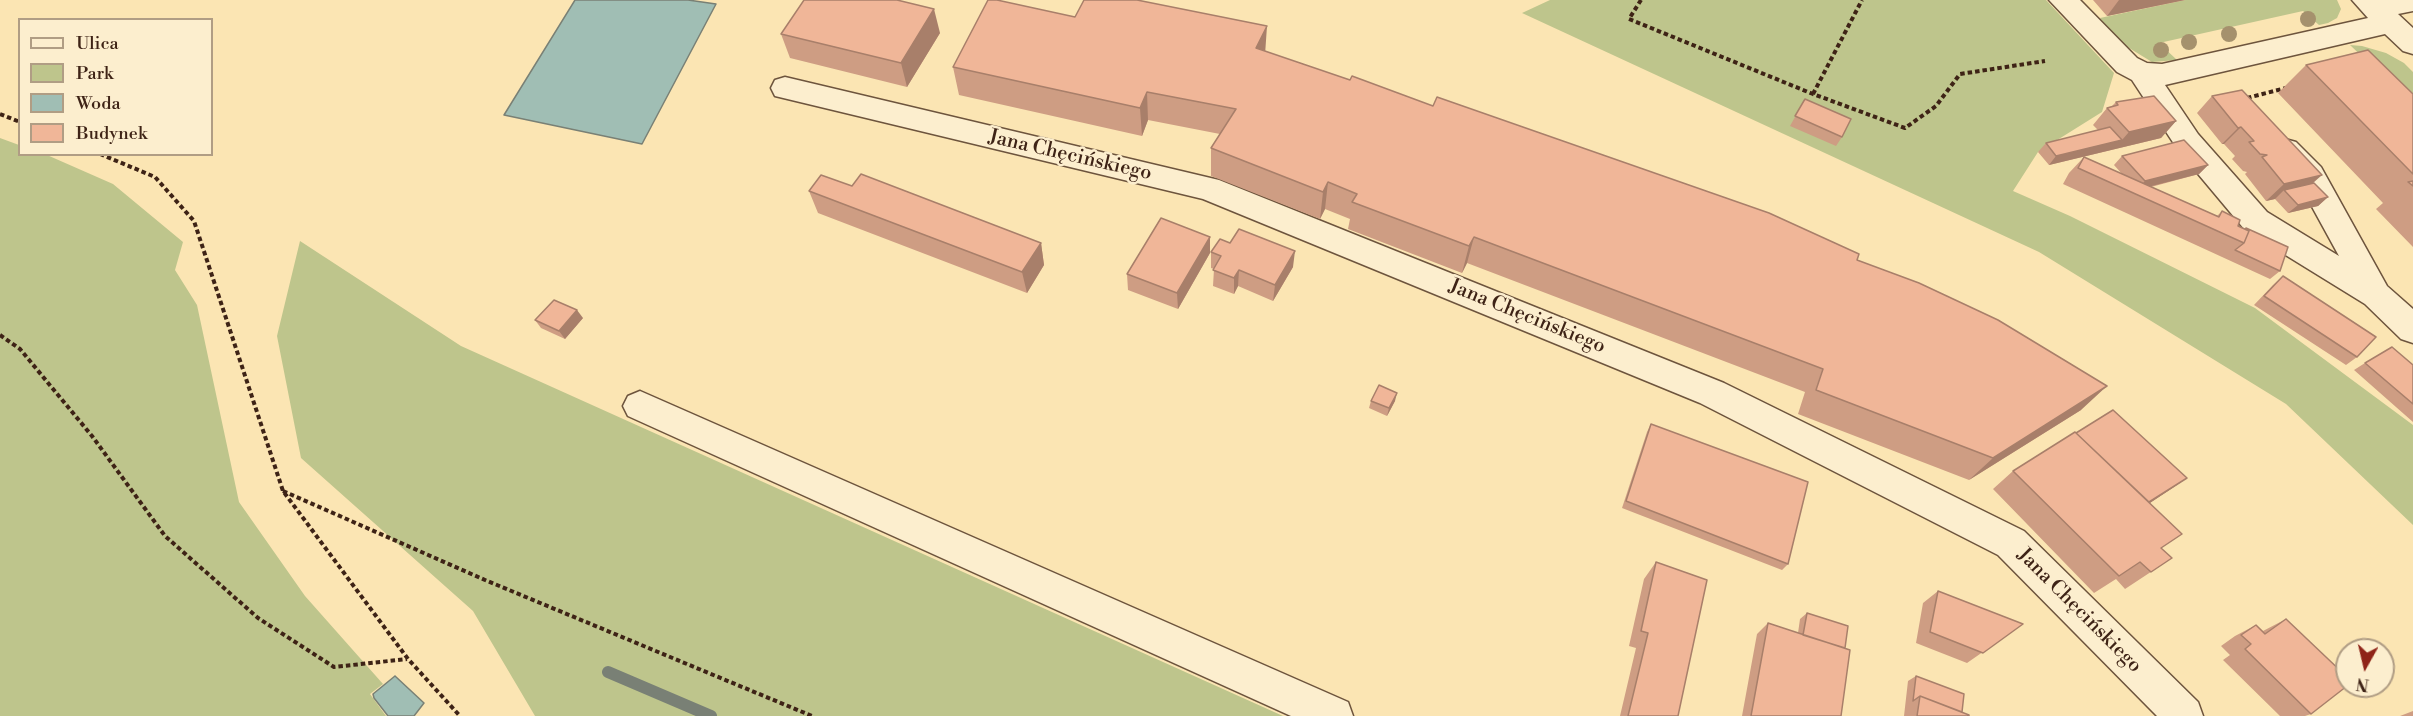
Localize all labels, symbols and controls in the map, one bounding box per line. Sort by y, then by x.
legend [18,18,213,156]
text: Ulica [76,32,119,55]
text: Park [76,62,113,85]
text: Woda [76,92,121,115]
text: Budynek [76,122,147,145]
street label: Jana Chęcińskiego [986,126,1154,186]
street label: Jana Chęcińskiego [1445,275,1609,359]
street label: Jana Chęcińskiego [2012,544,2146,678]
north arrow [2335,638,2395,698]
text: N [2355,673,2370,695]

